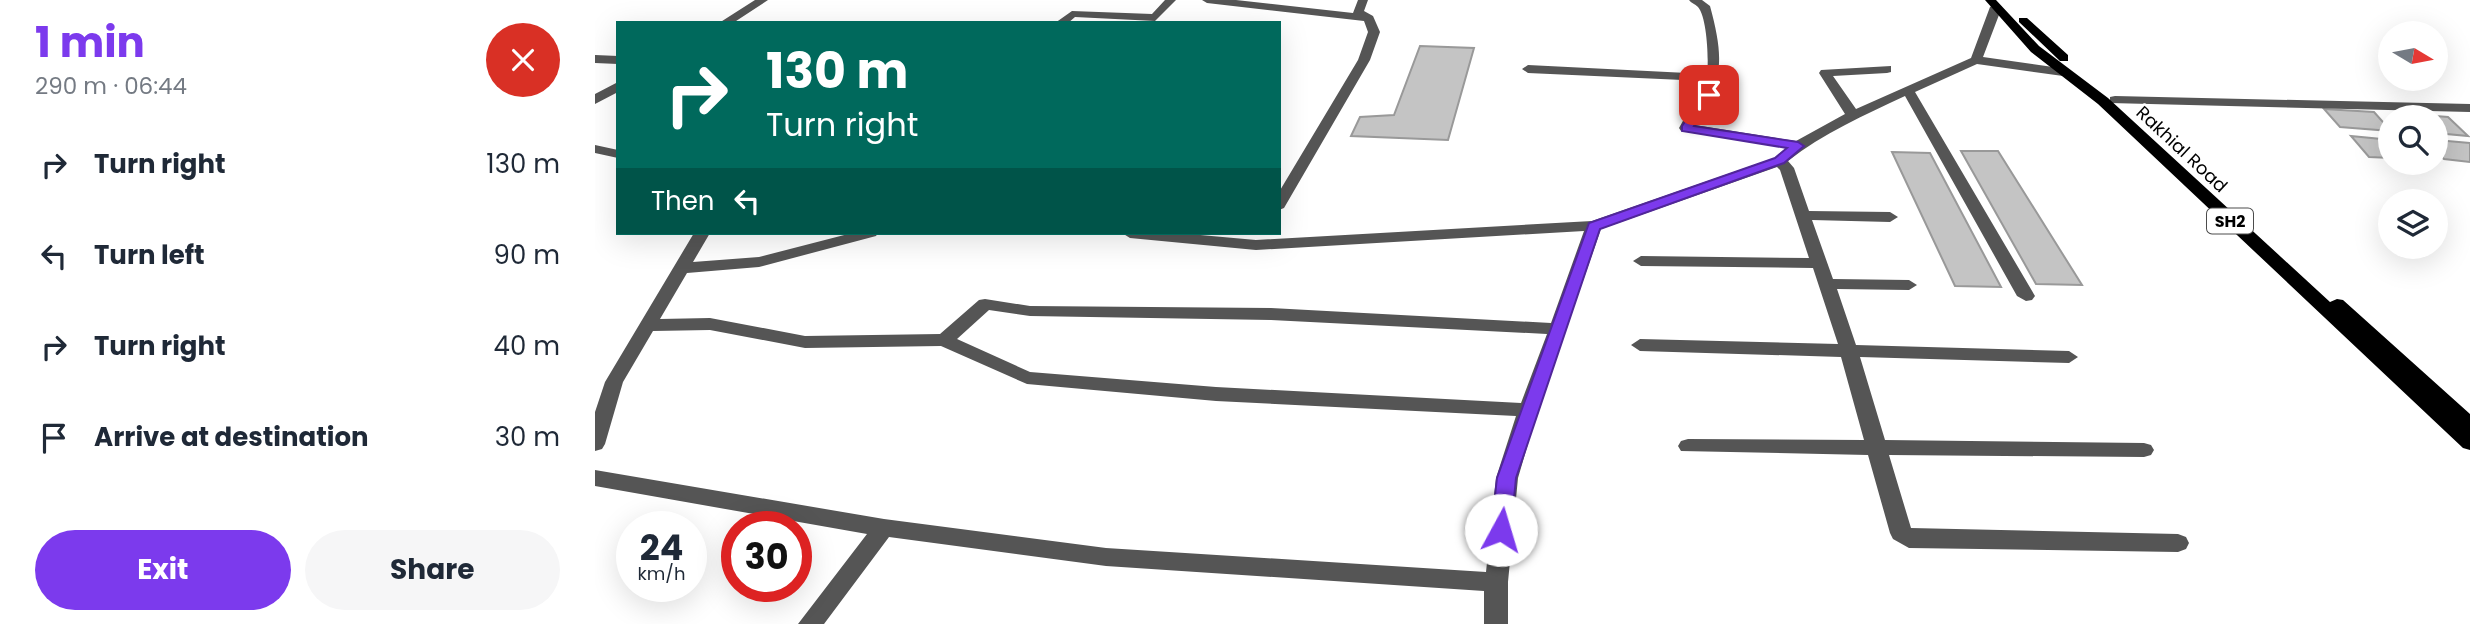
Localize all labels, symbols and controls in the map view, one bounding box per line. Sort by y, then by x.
text: 1 min [35,13,145,72]
north arrow [2378,21,2448,91]
map controls [2378,21,2448,259]
button: close [486,23,560,97]
text: 130 m [766,37,908,105]
icon: right [651,49,742,140]
pin [1679,65,1739,125]
text: 290 m · 06:44 [35,70,187,102]
icon: arrive [1690,76,1728,114]
street label: Rakhial Road [2131,100,2233,198]
text: Turn right [766,102,918,147]
button: search [2378,105,2448,175]
icon: right [35,146,73,184]
text: Turn right [94,146,226,182]
text: 130 m [486,146,560,182]
icon: left [728,182,766,220]
text: Then [651,183,714,219]
button: layers [2378,189,2448,259]
road number: SH2 [2207,209,2253,234]
icon: left [35,237,73,275]
text: Turn left [94,237,205,273]
text: 90 m [494,237,560,273]
icon: right [35,328,73,366]
text: Turn right [94,328,226,364]
text: 40 m [494,328,560,364]
icon: arrive [35,419,73,457]
text: Arrive at destination [94,419,369,455]
text: 30 m [495,419,560,455]
position arrow [1464,493,1538,567]
speed limit sign: 30 [721,511,812,602]
text: 24 [640,523,683,572]
button: Exit [35,530,291,610]
button: Share [305,530,560,610]
text: km/h [638,561,685,586]

